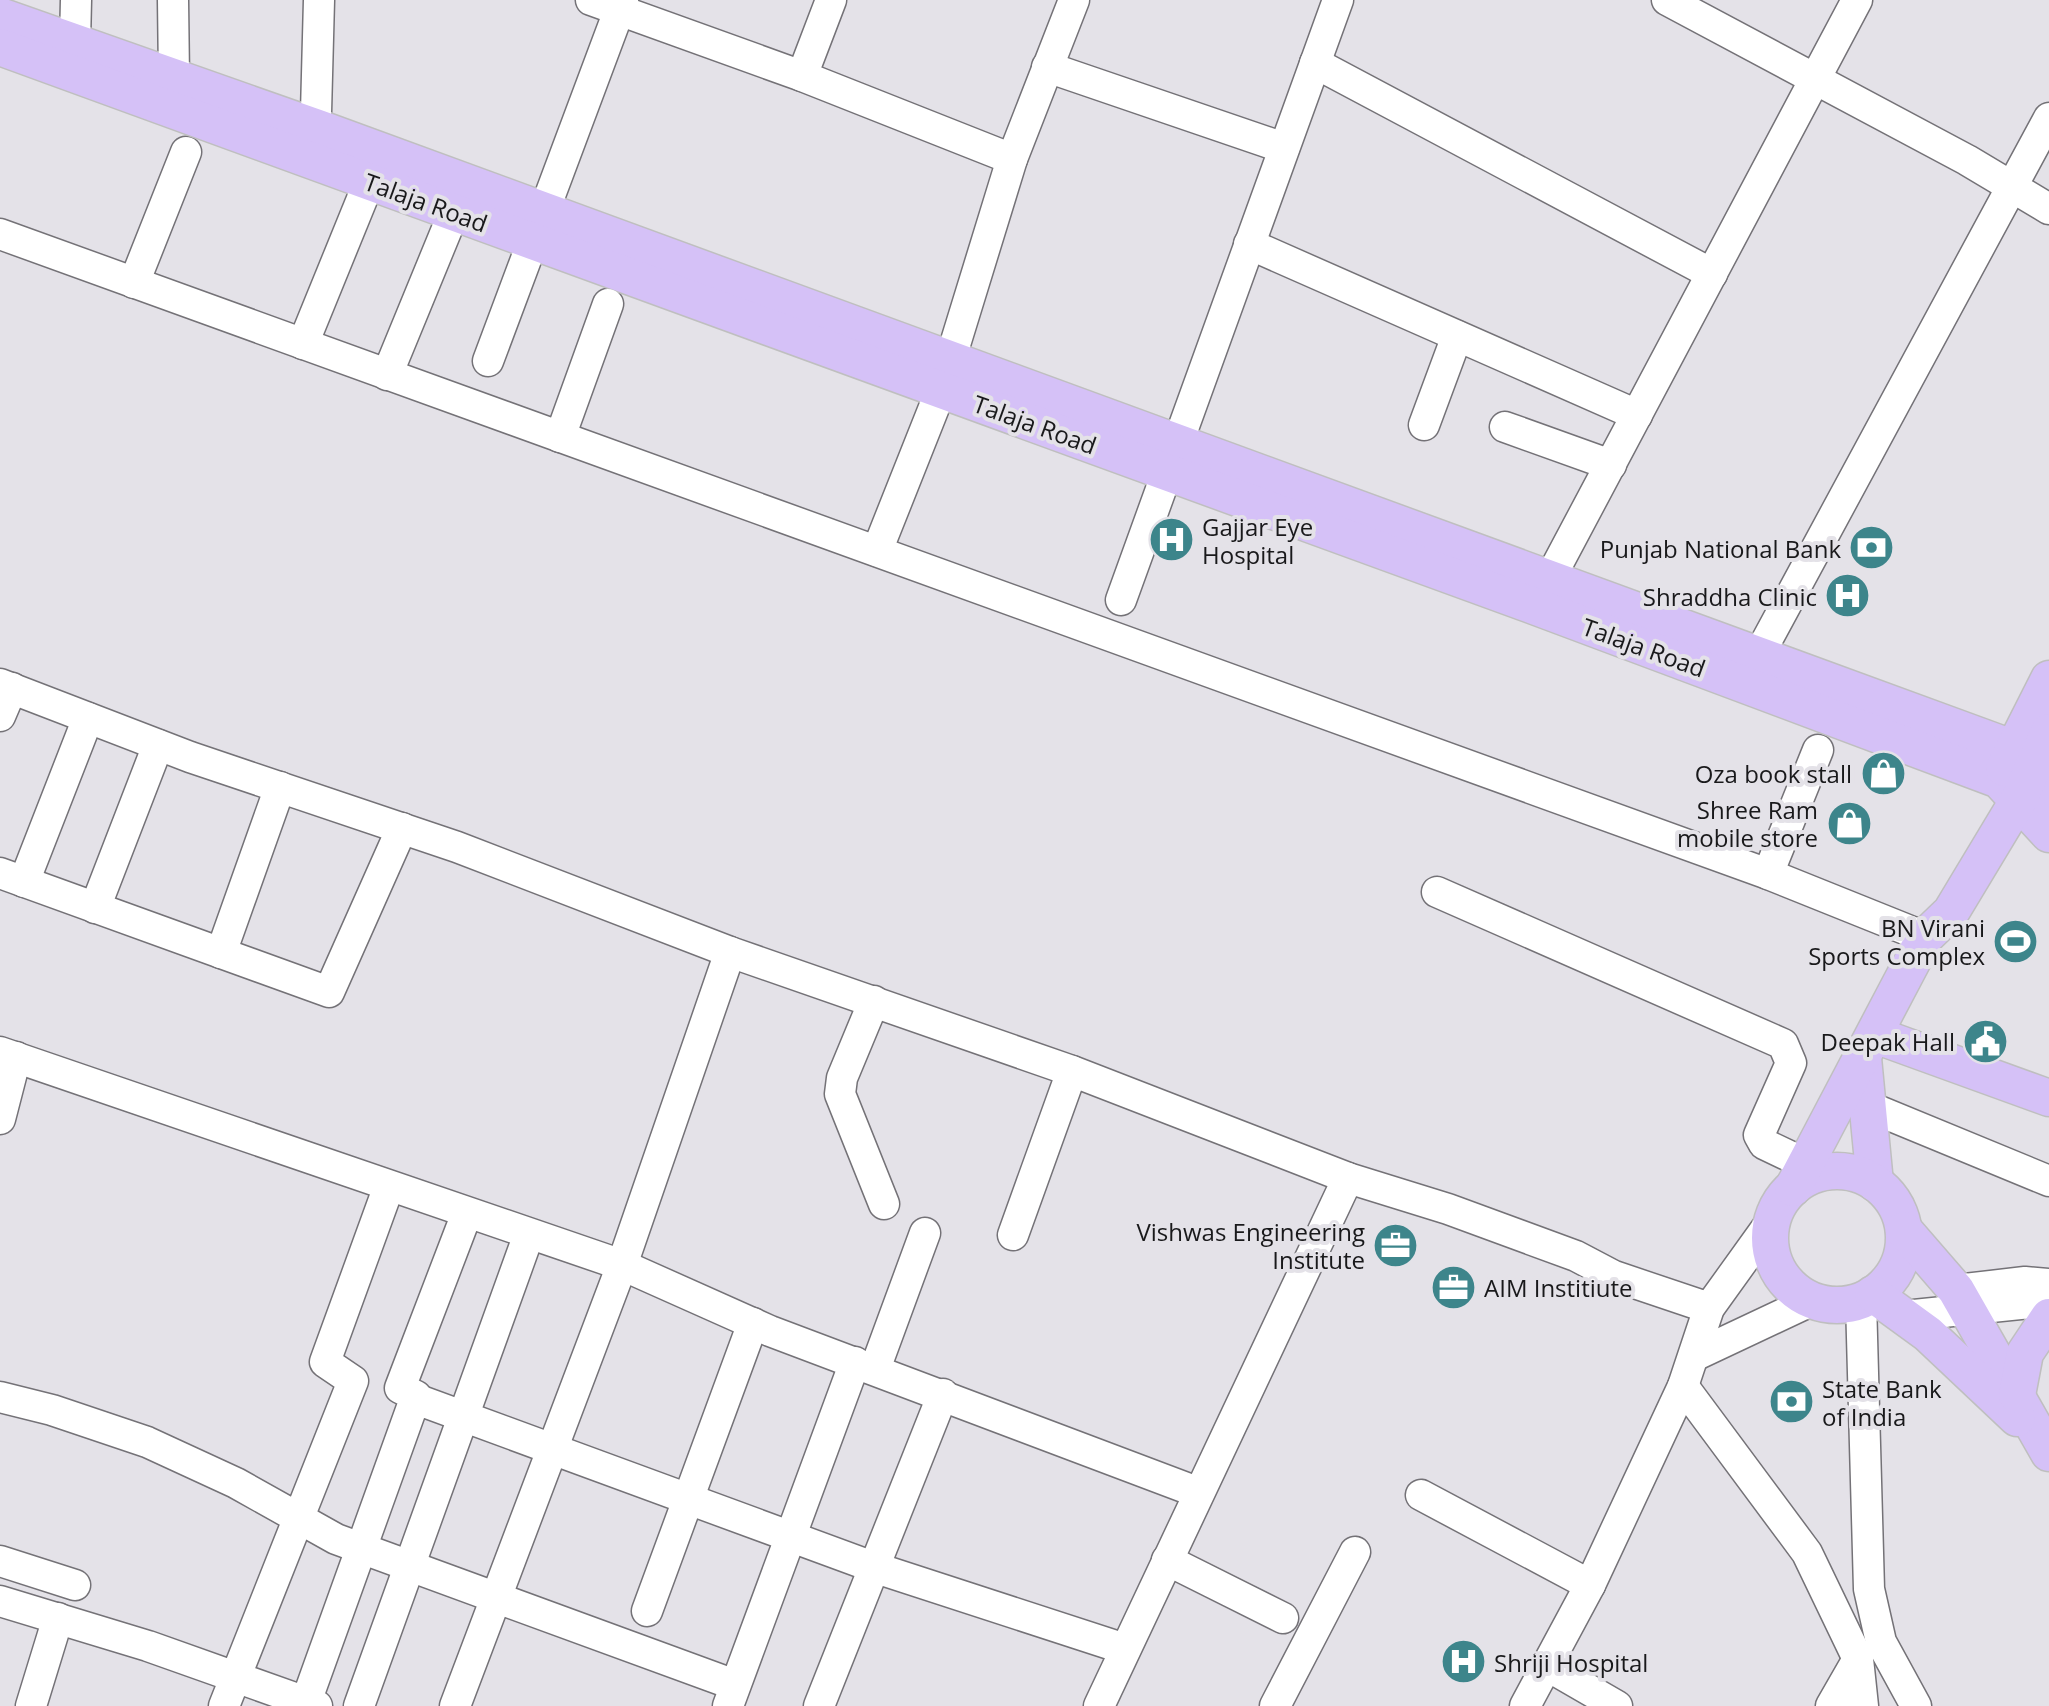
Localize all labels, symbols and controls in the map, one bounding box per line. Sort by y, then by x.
street label: Talaja Road [360,164,492,240]
street label: Talaja Road [969,386,1101,462]
place label: Gajjar Eye Hospital [1202,510,1313,571]
hospital icon: Gajjar Eye Hospital [1147,516,1195,564]
bank icon: Punjab National Bank [1848,524,1896,572]
place label: Punjab National Bank [1600,532,1841,565]
hospital icon: Shraddha Clinic [1824,572,1872,620]
place label: Shraddha Clinic [1643,580,1817,613]
street label: Talaja Road [1578,609,1710,685]
shop icon: Oza book stall [1859,749,1907,797]
place label: Oza book stall [1695,757,1852,790]
place label: Shree Ram mobile store [1677,793,1818,854]
shop icon: Shree Ram mobile store [1825,799,1873,847]
place label: BN Virani Sports Complex [1808,911,1985,972]
sports icon: BN Virani Sports Complex [1992,917,2040,965]
public building icon: Deepak Hall [1962,1017,2010,1065]
place label: Deepak Hall [1821,1025,1955,1058]
place label: Vishwas Engineering Institute [1136,1215,1365,1276]
office icon: Vishwas Engineering Institute [1372,1221,1420,1269]
office icon: AIM Institiute [1429,1263,1477,1311]
place label: AIM Institiute [1484,1271,1633,1304]
place label: State Bank of India [1822,1372,1942,1433]
bank icon: State Bank of India [1767,1378,1815,1426]
hospital icon: Shriji Hospital [1439,1638,1487,1686]
place label: Shriji Hospital [1494,1646,1648,1679]

